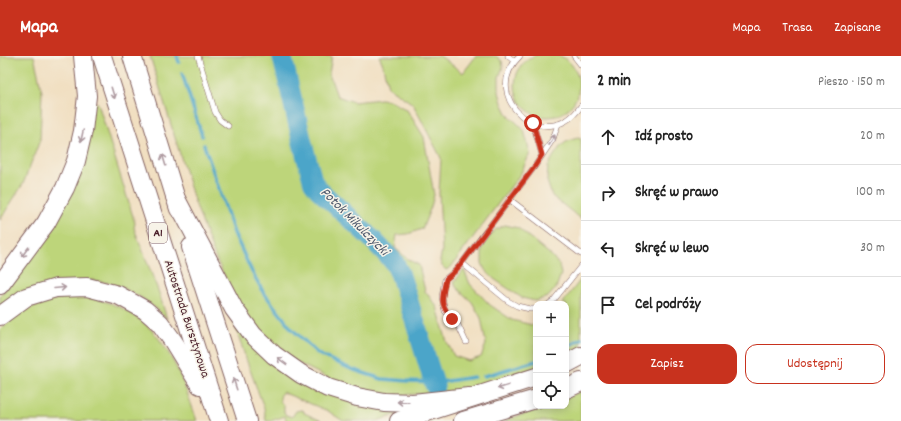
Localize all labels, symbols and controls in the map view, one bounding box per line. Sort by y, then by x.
text: Mapa [20,15,58,42]
text: Mapa [733,18,760,38]
text: Trasa [782,18,812,38]
text: Zapisane [834,18,881,38]
text: 2 min [597,70,631,94]
text: Pieszo · 150 m [818,73,885,92]
one-way arrow [110,87,117,100]
route start [524,114,542,132]
icon: ahead [597,126,619,148]
text: Idź prosto [635,126,693,148]
text: 20 m [860,127,885,146]
one-way arrow [77,130,85,143]
one-way arrow [548,134,556,146]
one-way arrow [160,153,167,166]
icon: right [597,182,619,204]
text: Skręć w prawo [635,182,718,204]
water label: Potok Mikulczycki [315,183,394,262]
text: 100 m [856,183,885,202]
road number: A1 [149,223,167,243]
icon: left [597,238,619,260]
text: Skręć w lewo [635,238,709,260]
text: 30 m [860,239,885,258]
one-way arrow [21,246,29,257]
street label: Autostrada Bursztynowa [158,258,214,381]
one-way arrow [53,285,66,292]
icon: arrive [597,294,619,316]
text: Cel podróży [635,294,701,316]
map controls [533,301,569,409]
button: + [533,301,569,337]
route end [443,310,461,328]
button: − [533,337,569,373]
button: Zapisz [597,344,737,384]
button: Udostępnij [745,344,885,384]
one-way arrow [277,357,288,365]
button: locate [533,373,569,409]
one-way arrow [231,378,238,391]
one-way arrow [497,384,510,391]
one-way arrow [397,399,410,406]

